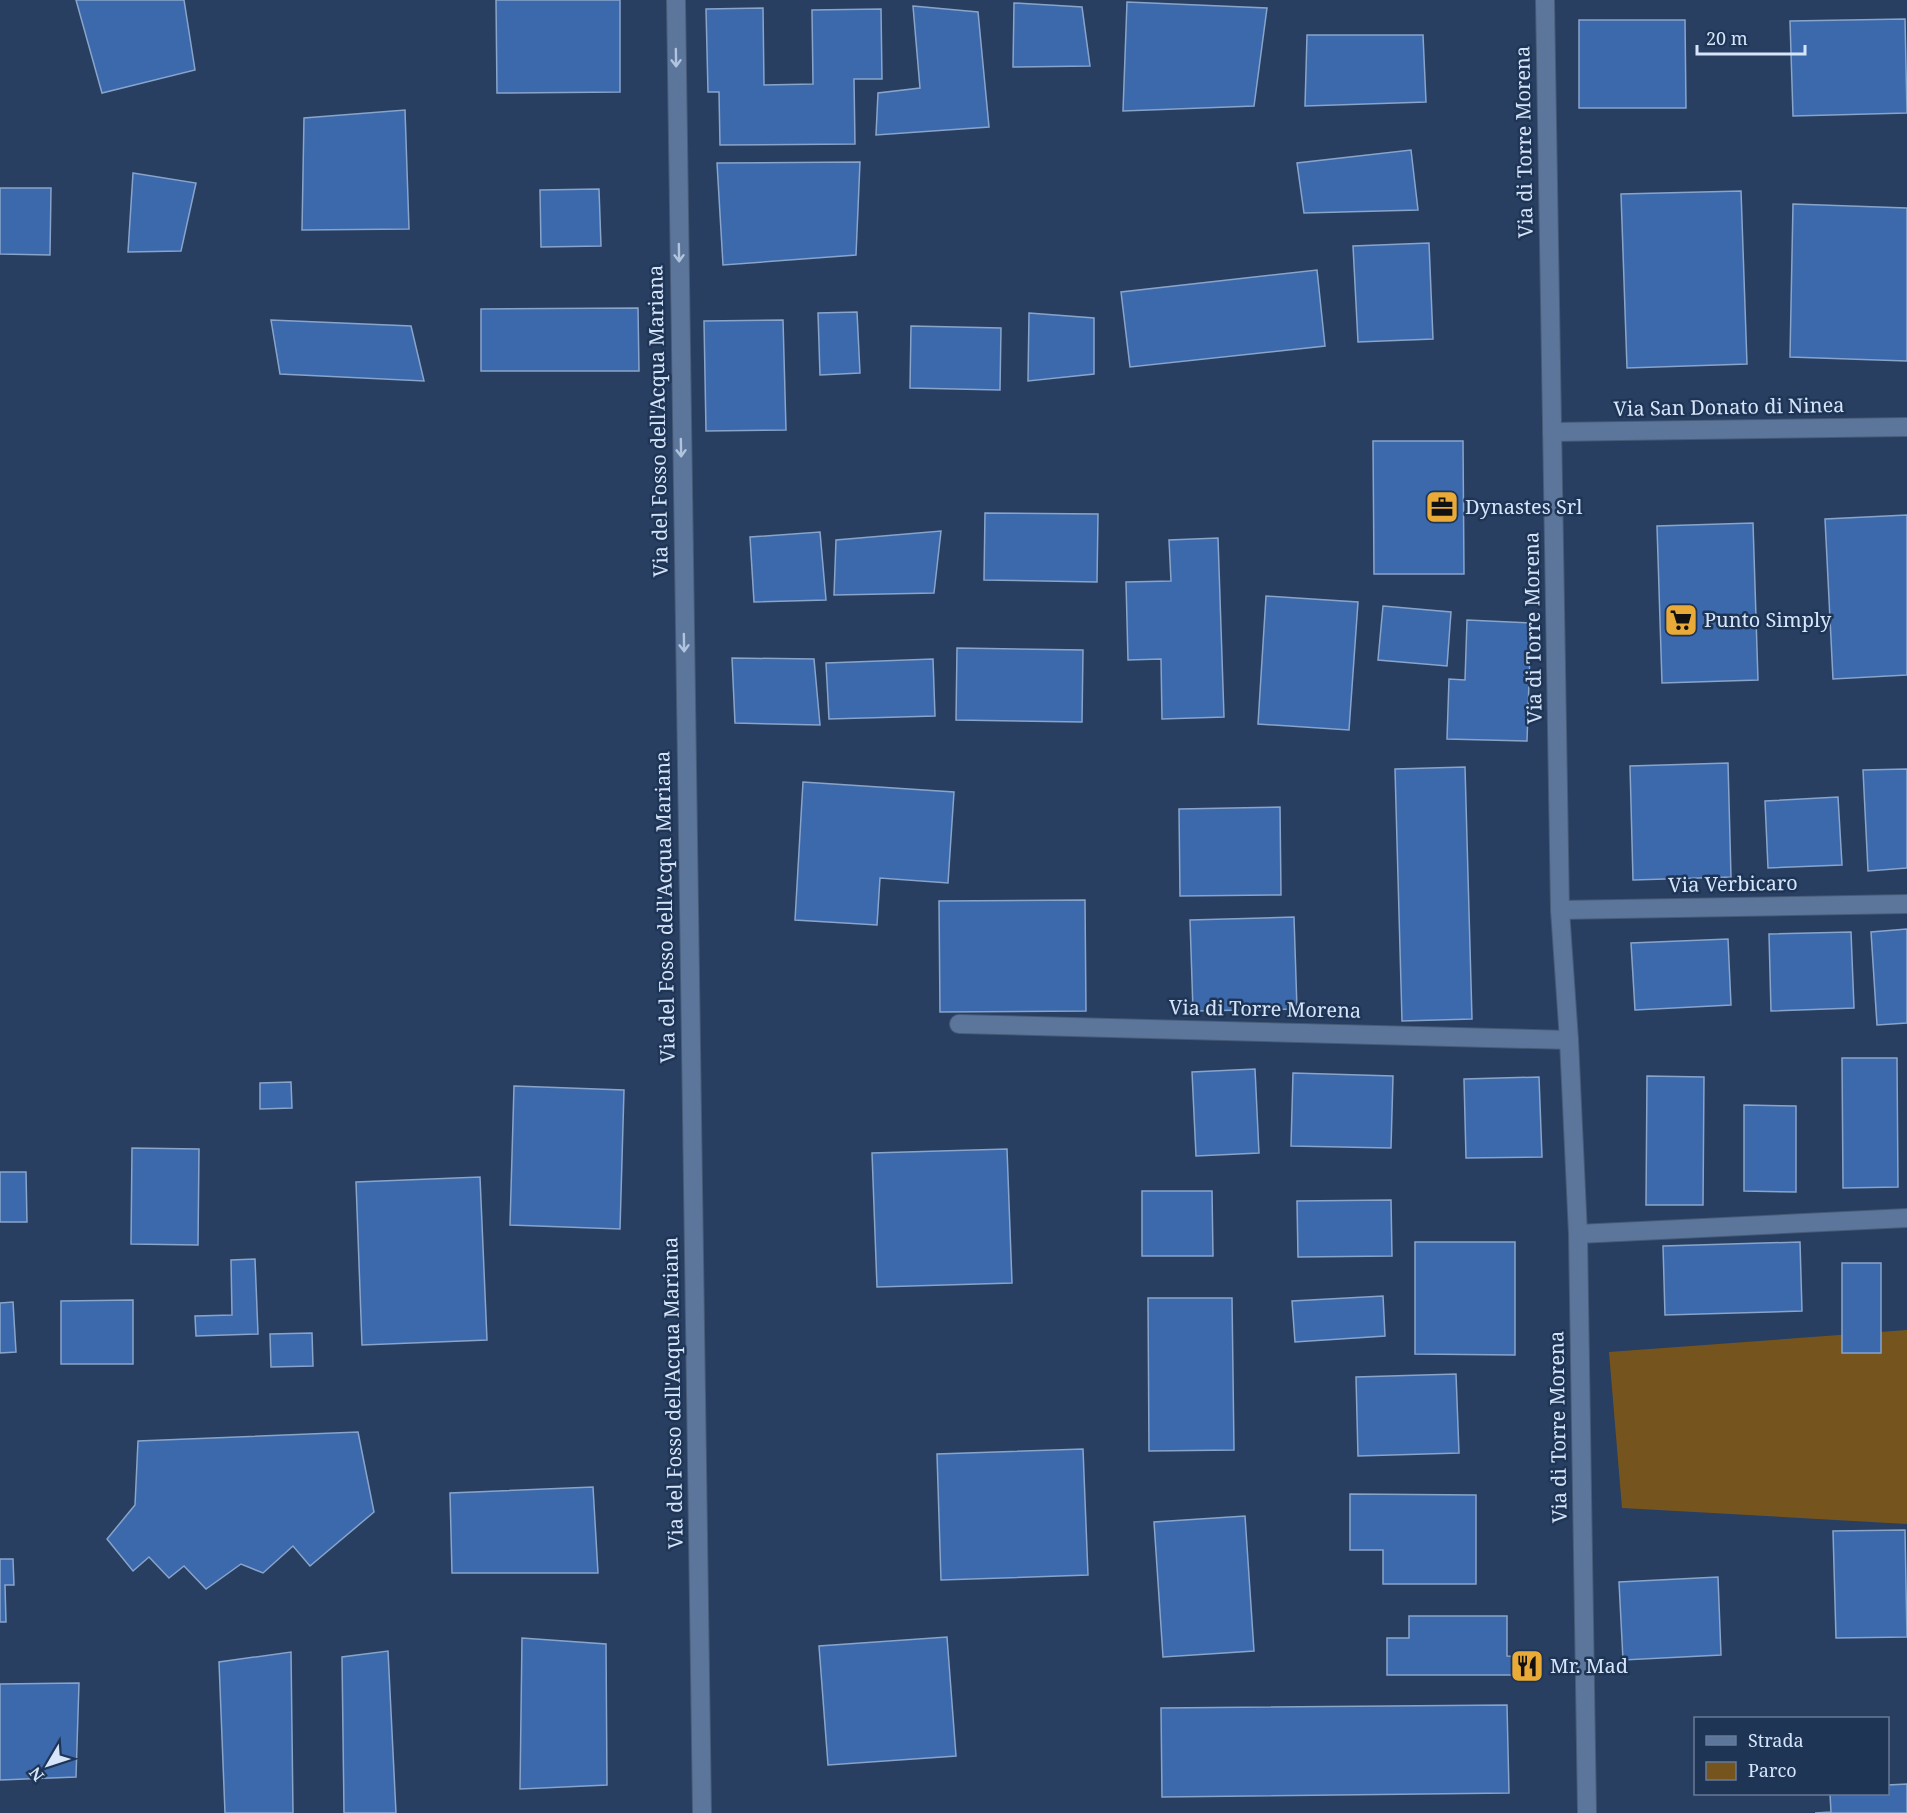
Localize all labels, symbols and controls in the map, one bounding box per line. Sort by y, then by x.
scale bar [1697,18,1805,56]
text: 20 m [1706,26,1748,50]
street label: Via di Torre Morena [1508,46,1539,238]
one-way arrow [670,48,682,68]
one-way arrow [673,243,685,263]
street label: Via del Fosso dell'Acqua Mariana [641,265,674,577]
street label: Via San Donato di Ninea [1613,391,1845,422]
one-way arrow [675,438,687,458]
office icon: Dynastes Srl [1424,489,1460,525]
place label: Dynastes Srl [1465,493,1582,520]
street label: Via di Torre Morena [1517,532,1548,724]
supermarket icon: Punto Simply [1663,602,1699,638]
place label: Punto Simply [1704,606,1832,633]
one-way arrow [678,633,689,653]
street label: Via del Fosso dell'Acqua Mariana [648,751,681,1063]
street label: Via Verbicaro [1668,869,1798,898]
street label: Via di Torre Morena [1169,993,1361,1024]
street label: Via del Fosso dell'Acqua Mariana [656,1237,689,1549]
street label: Via di Torre Morena [1542,1331,1573,1523]
restaurant icon: Mr. Mad [1509,1648,1545,1684]
place label: Mr. Mad [1550,1652,1628,1679]
legend [1694,1717,1889,1795]
text: Strada [1748,1728,1804,1752]
north arrow [18,1735,78,1795]
text: Parco [1748,1758,1797,1782]
text: N [24,1762,49,1786]

